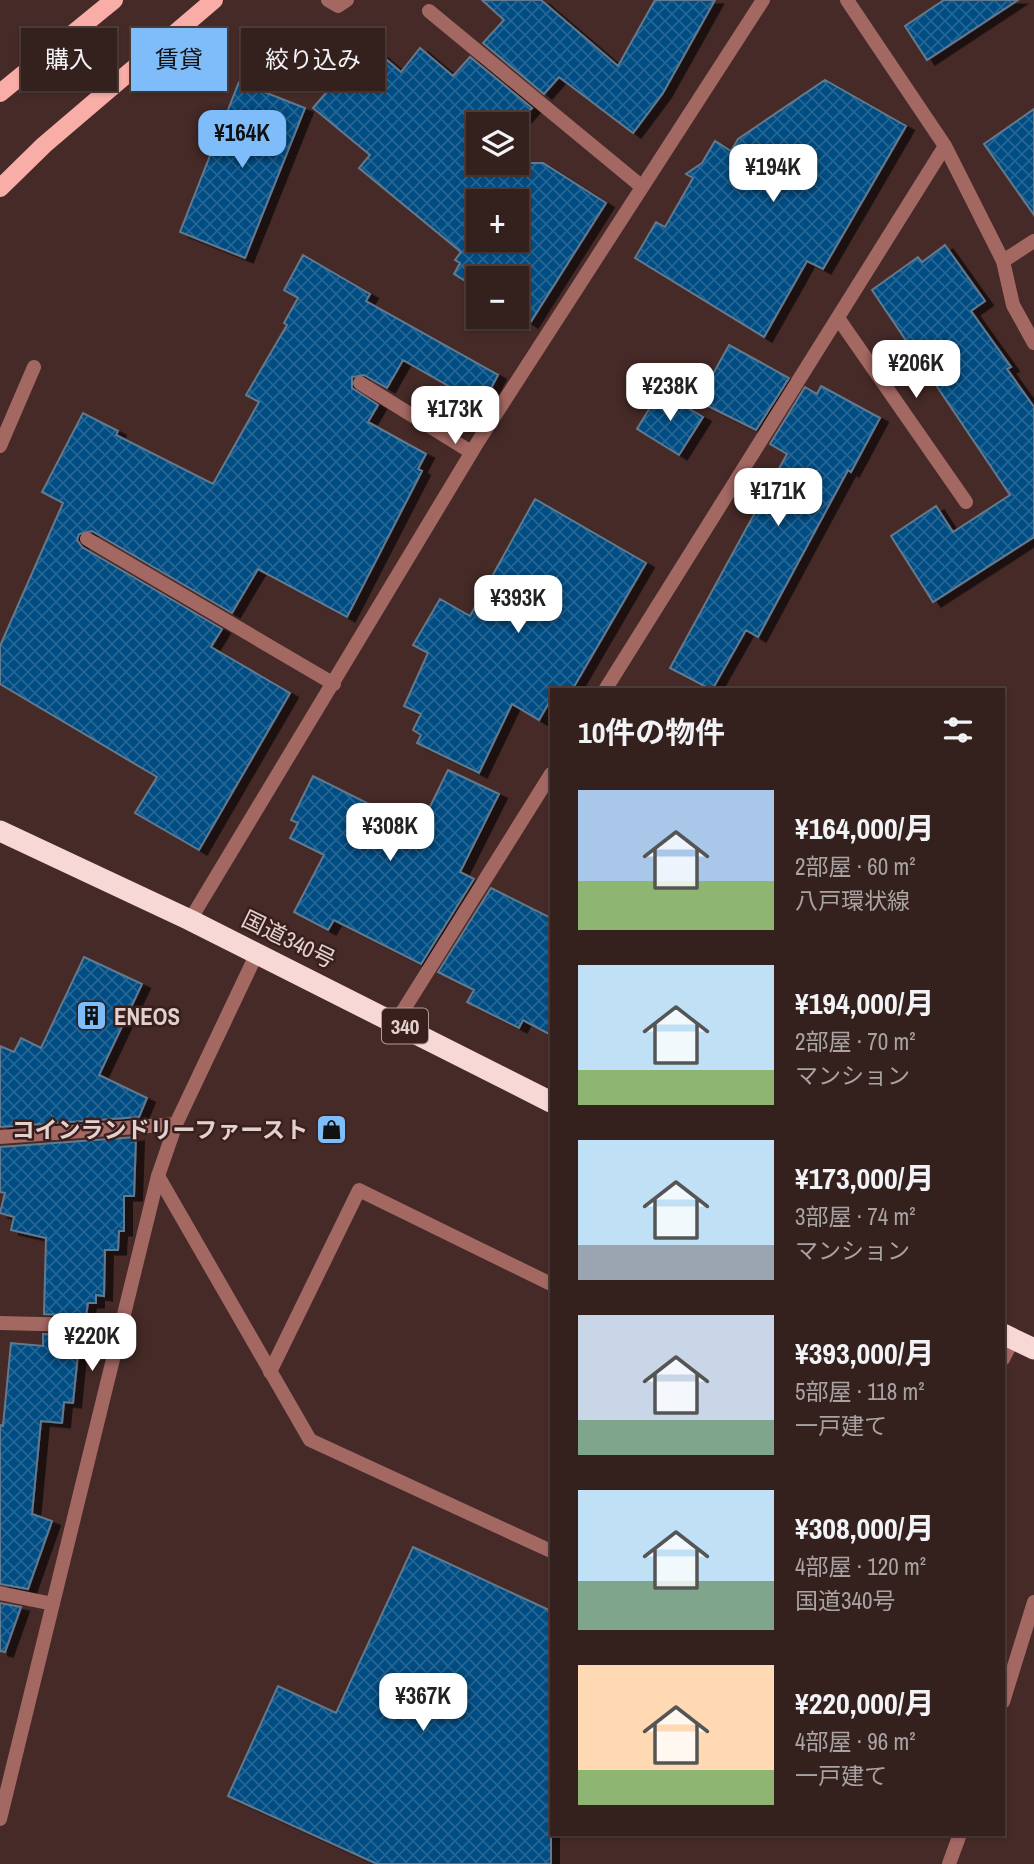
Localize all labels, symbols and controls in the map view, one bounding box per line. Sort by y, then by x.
chip: 購入 [21,28,117,91]
chip: 賃貸 [131,28,227,91]
chip: 絞り込み [241,28,385,91]
pin: ¥164K [193,110,291,170]
map controls [466,112,529,329]
button: layers [466,112,529,175]
text: ¥164K [214,117,270,148]
pin: ¥194K [724,144,822,204]
text: ¥194K [745,151,801,182]
button: + [466,189,529,252]
button: − [466,266,529,329]
pin: ¥206K [867,340,965,400]
text: ¥206K [888,347,944,378]
pin: ¥238K [621,364,719,423]
text: ¥238K [642,370,698,401]
pin: ¥173K [406,386,504,446]
text: ¥173K [427,393,483,424]
pin: ¥171K [729,468,827,528]
text: ¥171K [750,475,806,506]
pin: ¥393K [469,576,567,635]
text: ¥393K [490,582,546,613]
icon: filters [939,711,977,749]
text: 10件の物件 [578,712,725,752]
pin: ¥308K [341,804,439,863]
text: ¥164,000/月 [795,808,934,848]
text: ¥308K [362,810,418,841]
icon: home [634,818,718,902]
text: 2部屋 · 60 m² [795,851,915,882]
text: 八戸環状線 [795,885,910,916]
street label: 国道340号 [237,903,341,975]
text: ¥194,000/月 [795,983,934,1023]
icon: home [634,993,718,1077]
building icon: ENEOS [74,999,108,1033]
place label: ENEOS [114,1001,180,1032]
road number: 340 [382,1009,428,1044]
text: 2部屋 · 70 m² [795,1026,915,1057]
text: マンション [795,1060,910,1091]
shop icon: コインランドリーファースト [314,1112,348,1146]
place label: コインランドリーファースト [12,1114,308,1145]
text: ¥173,000/月 [795,1158,934,1198]
icon: home [634,1168,718,1252]
text: 3部屋 · 74 m² [795,1201,915,1232]
text: マンション [795,1235,910,1266]
pin: ¥220K [43,1314,141,1373]
text: ¥220K [64,1320,120,1351]
text: ¥393,000/月 [795,1333,934,1373]
icon: home [634,1343,718,1427]
text: 5部屋 · 118 m² [795,1376,925,1407]
text: 一戸建て [795,1410,887,1441]
text: ¥308,000/月 [795,1508,934,1548]
icon: home [634,1518,718,1602]
text: 4部屋 · 120 m² [795,1551,926,1582]
text: 国道340号 [795,1585,895,1616]
pin: ¥367K [374,1674,472,1733]
text: ¥367K [395,1680,451,1711]
text: ¥220,000/月 [795,1683,934,1723]
icon: home [634,1693,718,1777]
text: 4部屋 · 96 m² [795,1726,915,1757]
text: 一戸建て [795,1760,887,1791]

